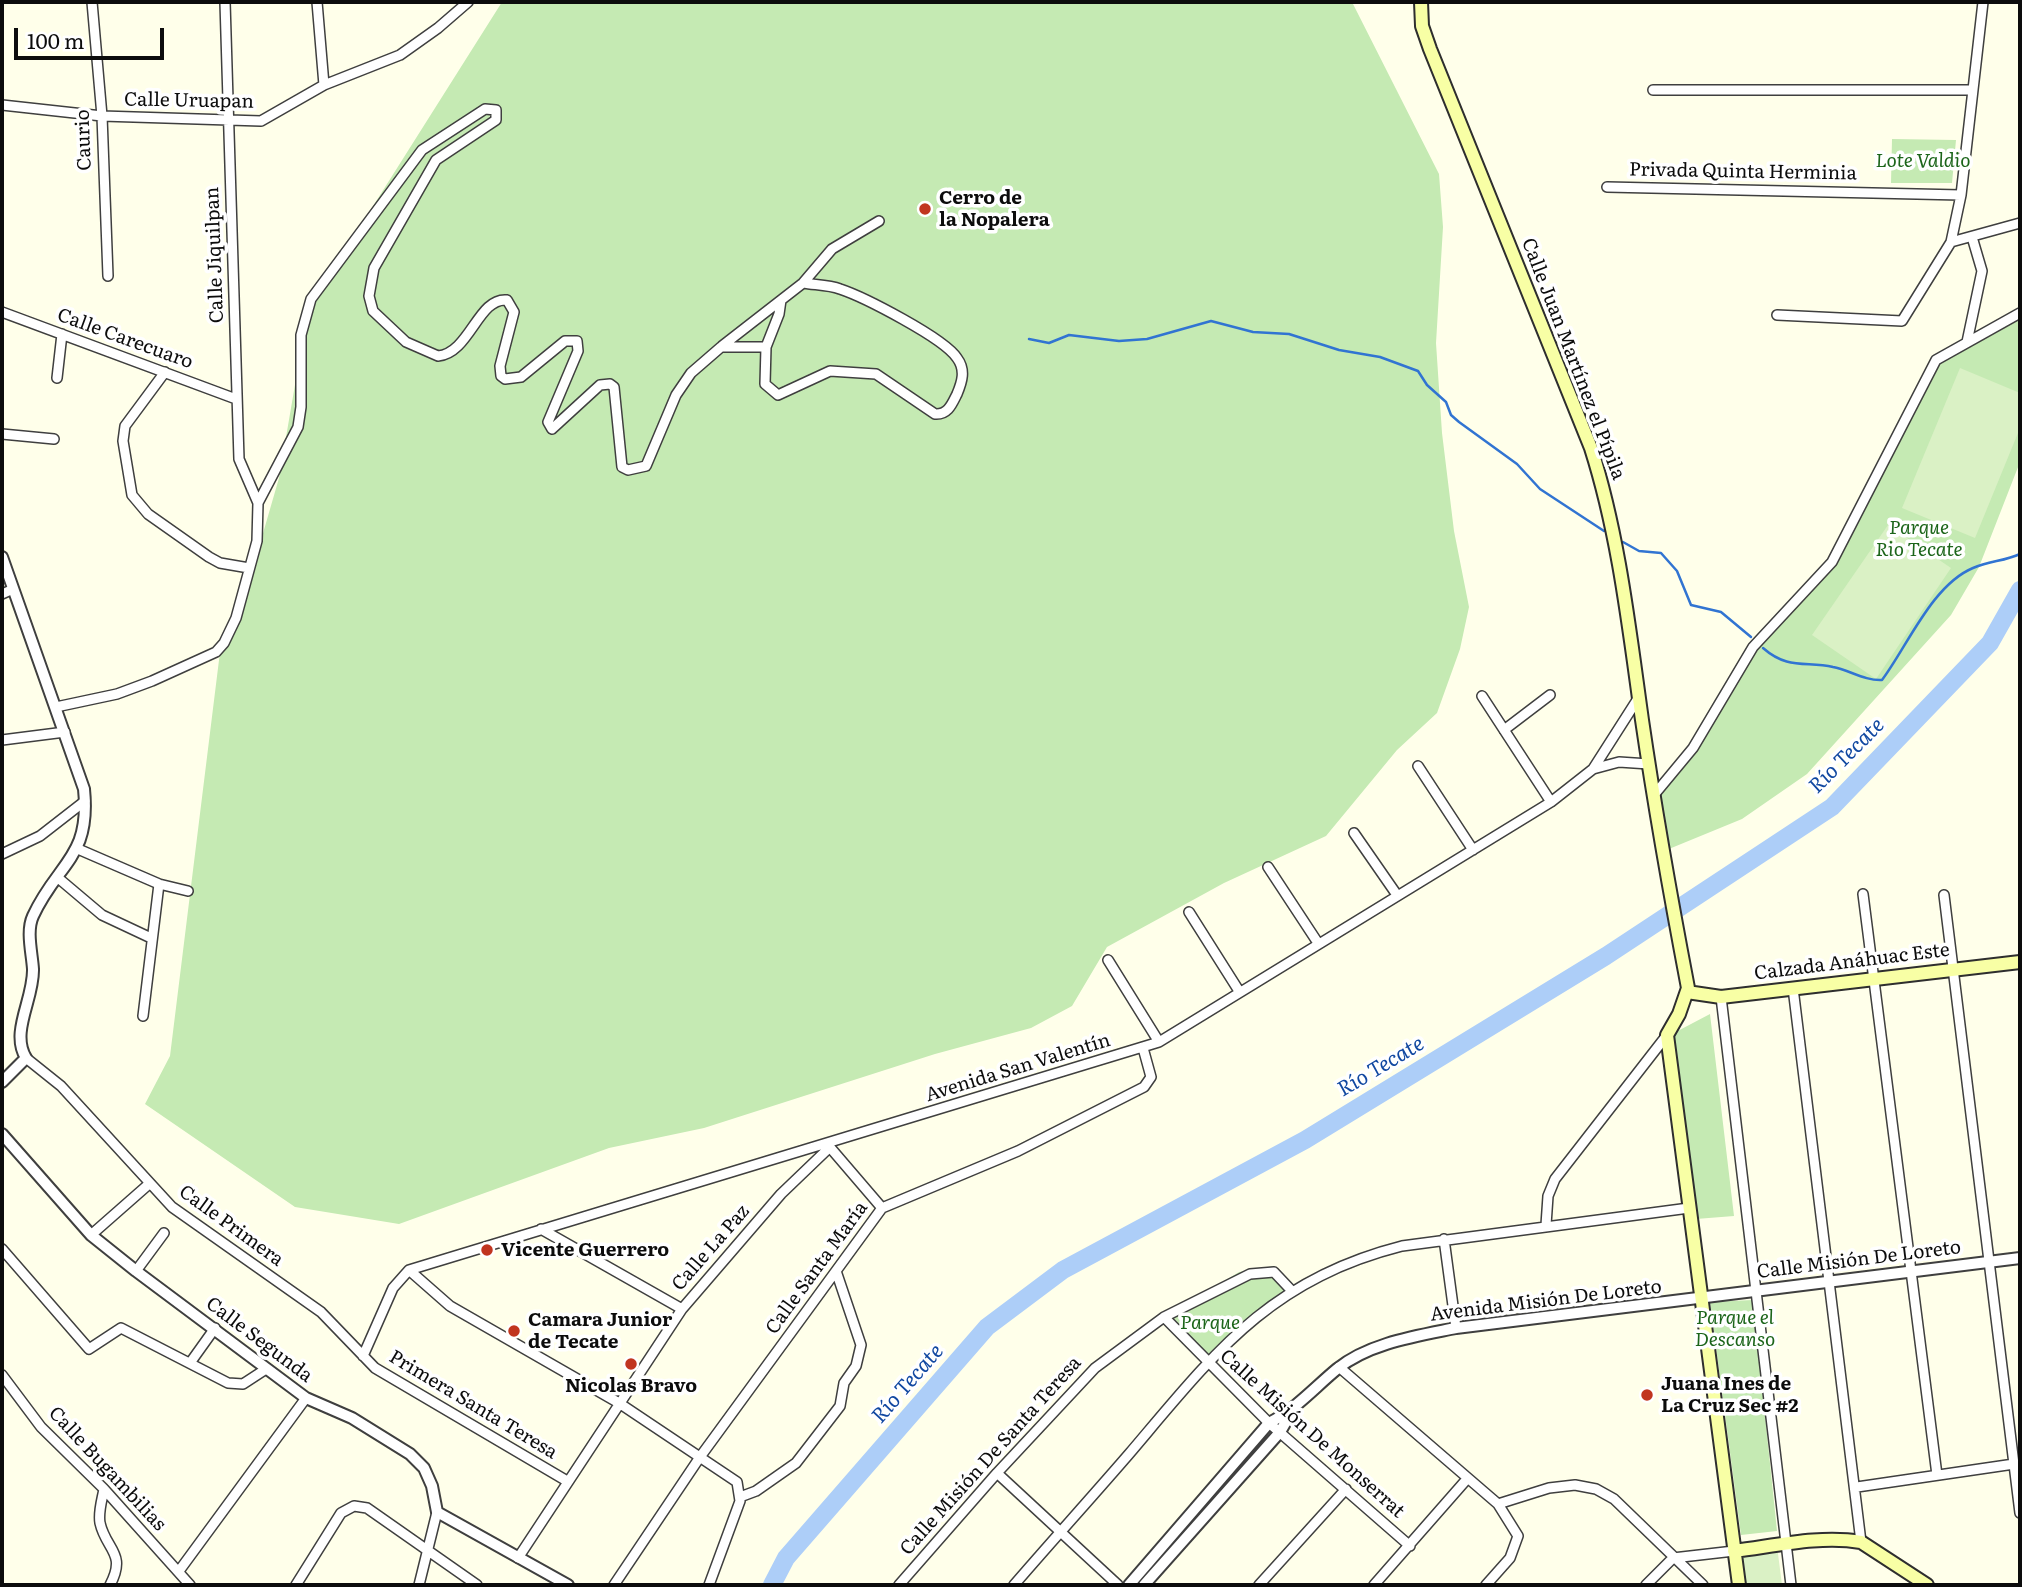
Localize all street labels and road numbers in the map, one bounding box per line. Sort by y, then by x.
street label: Calle Uruapan [124,88,254,114]
street label: Caurio [72,109,96,171]
street label: Privada Quinta Herminia [1629,159,1857,185]
street label: Calle Jiquilpan [201,186,229,324]
street label: Calle Juan Martínez el Pípila [1516,235,1630,483]
street label: Calle Carecuaro [54,304,196,374]
street label: Calzada Anáhuac Este [1753,939,1951,985]
street label: Avenida San Valentín [923,1029,1113,1107]
street label: Calle Primera [174,1180,288,1272]
street label: Calle Santa María [761,1197,873,1339]
street label: Calle La Paz [667,1200,755,1296]
street label: Calle Misión De Loreto [1756,1236,1962,1284]
street label: Avenida Misión De Loreto [1429,1275,1663,1327]
street label: Calle Segunda [201,1292,317,1388]
street label: Calle Misión De Monserrat [1215,1345,1409,1523]
street label: Primera Santa Teresa [385,1346,561,1464]
street label: Calle Misión De Santa Teresa [896,1352,1086,1560]
street label: Calle Bugambilias [44,1402,170,1536]

